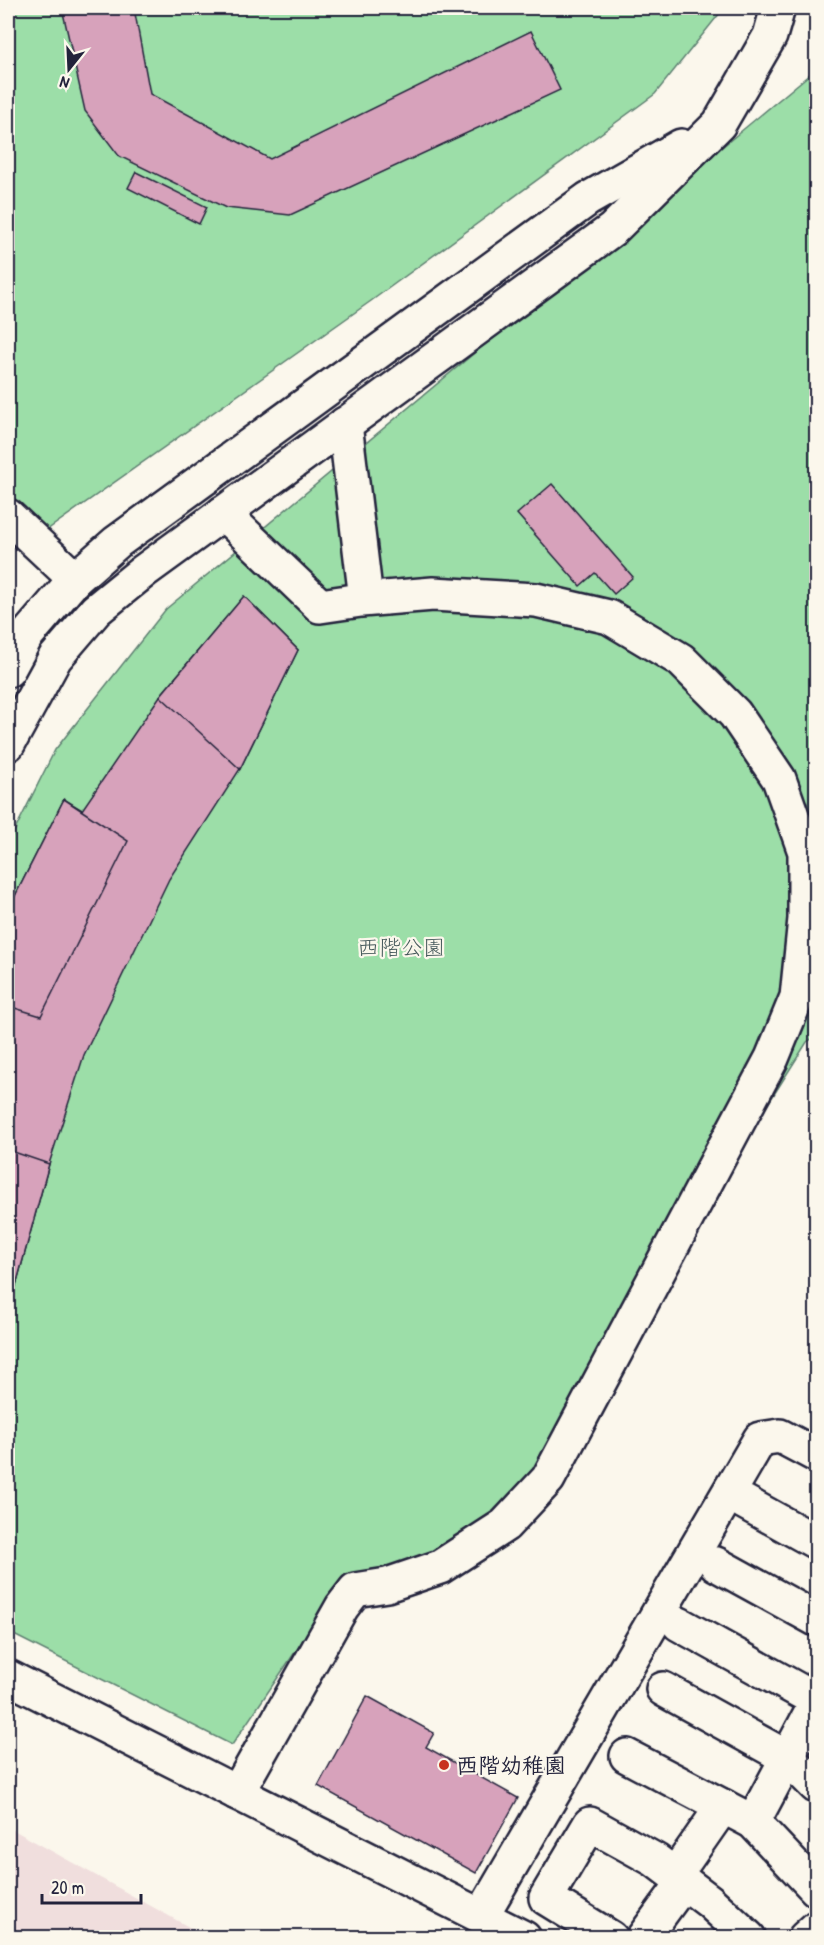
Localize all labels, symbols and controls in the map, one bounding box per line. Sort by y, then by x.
north arrow [39,39,99,99]
text: N [56,71,72,95]
park label: 西階公園 [357,932,445,962]
place label: 西階幼稚園 [456,1750,566,1780]
marker: 西階幼稚園 [437,1758,451,1772]
scale bar [42,1867,141,1905]
text: 20 m [51,1875,84,1900]

